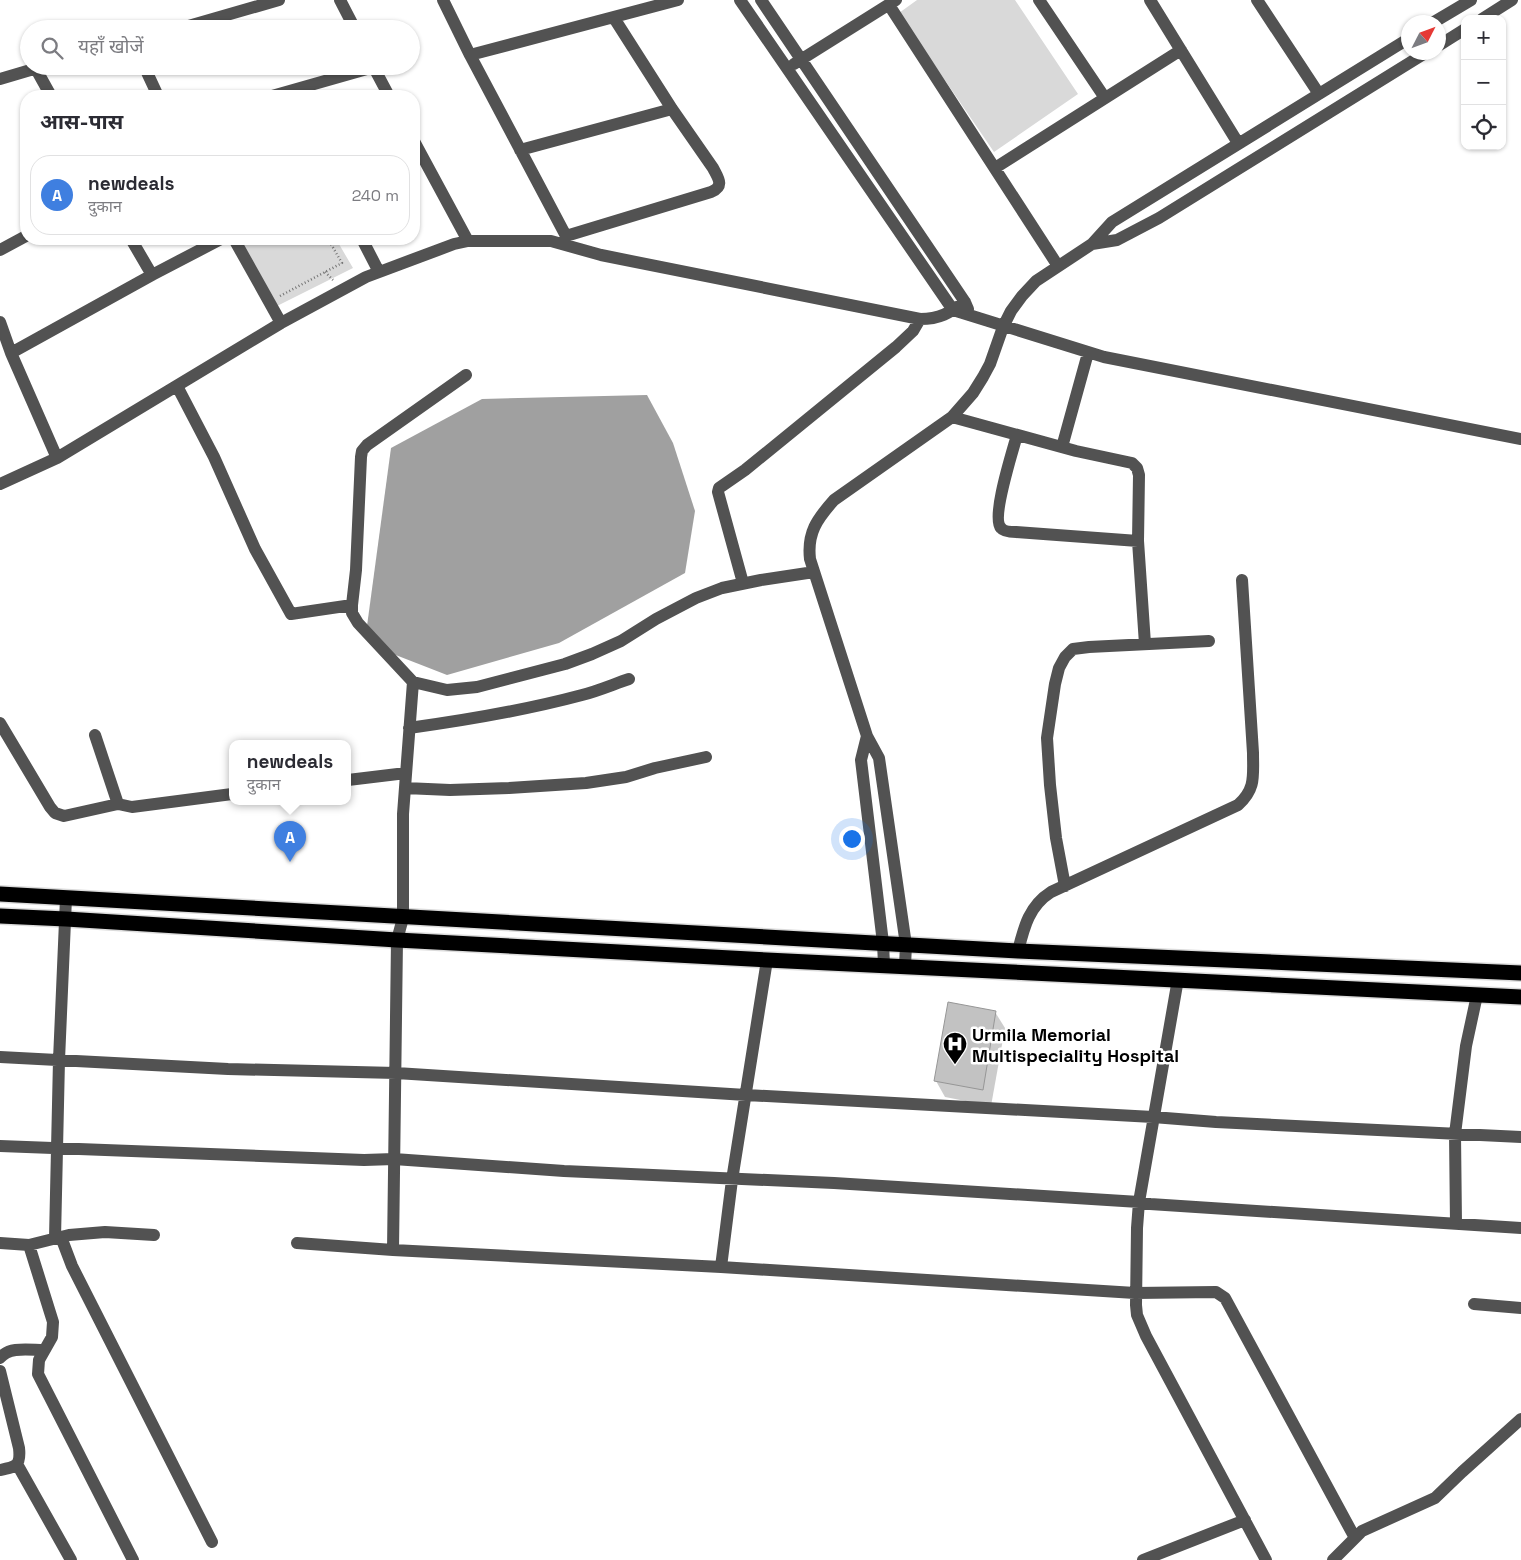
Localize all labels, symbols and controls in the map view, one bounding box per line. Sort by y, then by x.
north arrow [1401,15,1446,60]
map controls [1461,15,1506,150]
button: + [1461,15,1506,60]
search box [20,20,420,75]
icon: search [38,34,66,62]
text: यहाँ खोजें [78,34,143,59]
button: − [1461,60,1506,105]
button: locate [1461,105,1506,150]
text: आस-पास [40,108,123,135]
text: newdeals [88,171,175,196]
text: A [52,185,62,206]
text: 240 m [352,185,399,206]
text: दुकान [88,196,122,217]
popup [229,740,351,805]
text: newdeals [247,749,333,774]
text: दुकान [247,774,281,795]
pin: A [274,821,306,862]
your location [839,826,865,852]
place label: Urmila Memorial Multispeciality Hospital [972,1023,1179,1067]
hospital icon: Urmila Memorial Multispeciality Hospital [942,1031,968,1065]

